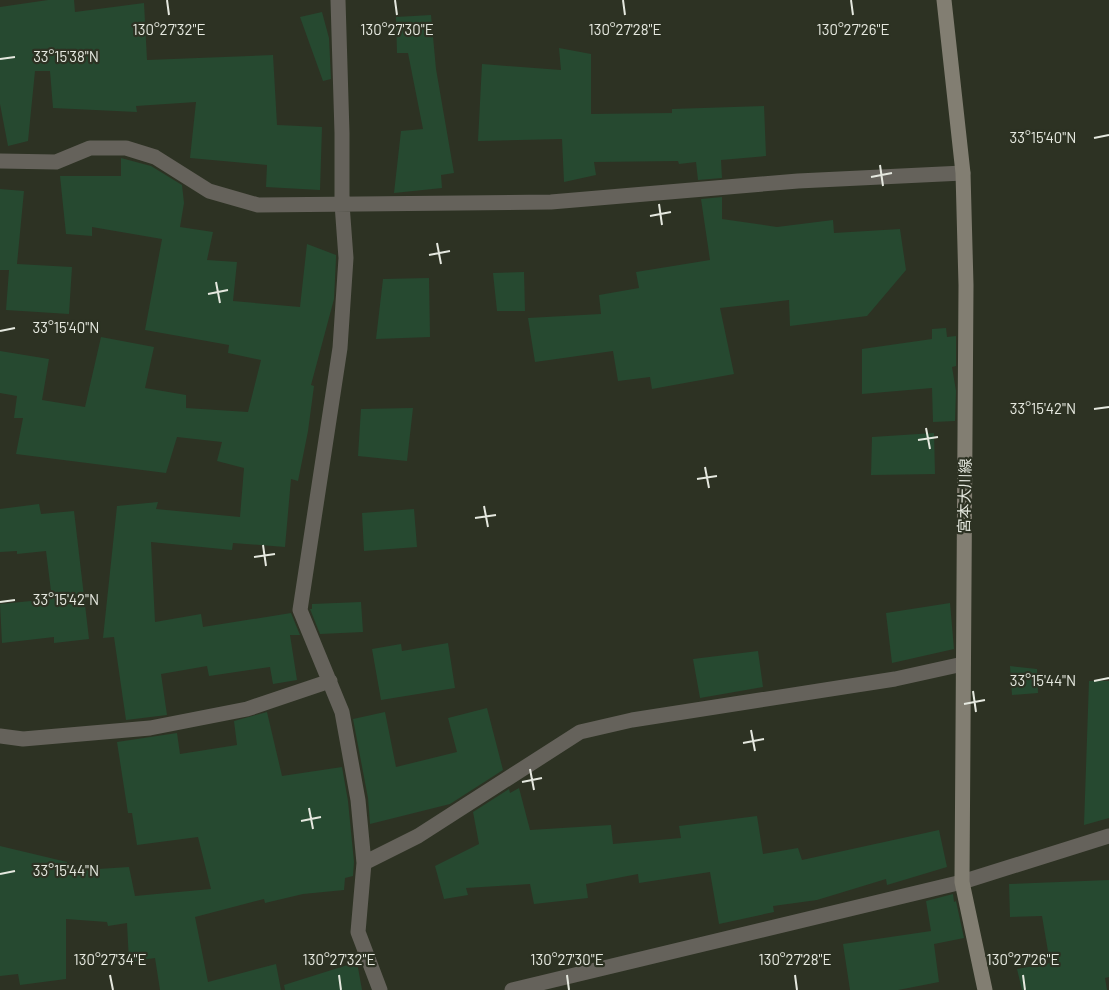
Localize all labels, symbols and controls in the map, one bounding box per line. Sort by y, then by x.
text: 130°27'32"E [132,20,206,38]
text: 130°27'30"E [360,20,434,38]
text: 130°27'28"E [588,20,662,38]
text: 130°27'26"E [816,20,890,38]
text: 33°15'38"N [33,47,99,65]
text: 33°15'40"N [1010,128,1076,146]
text: 33°15'40"N [33,318,99,336]
text: 33°15'42"N [1010,399,1076,417]
street label: 宮本大川線 [954,458,974,534]
text: 33°15'42"N [33,590,99,608]
text: 33°15'44"N [1010,671,1076,689]
text: 33°15'44"N [33,861,99,879]
text: 130°27'34"E [73,950,147,968]
text: 130°27'32"E [302,950,376,968]
text: 130°27'30"E [530,950,604,968]
text: 130°27'28"E [758,950,832,968]
text: 130°27'26"E [986,950,1060,968]

